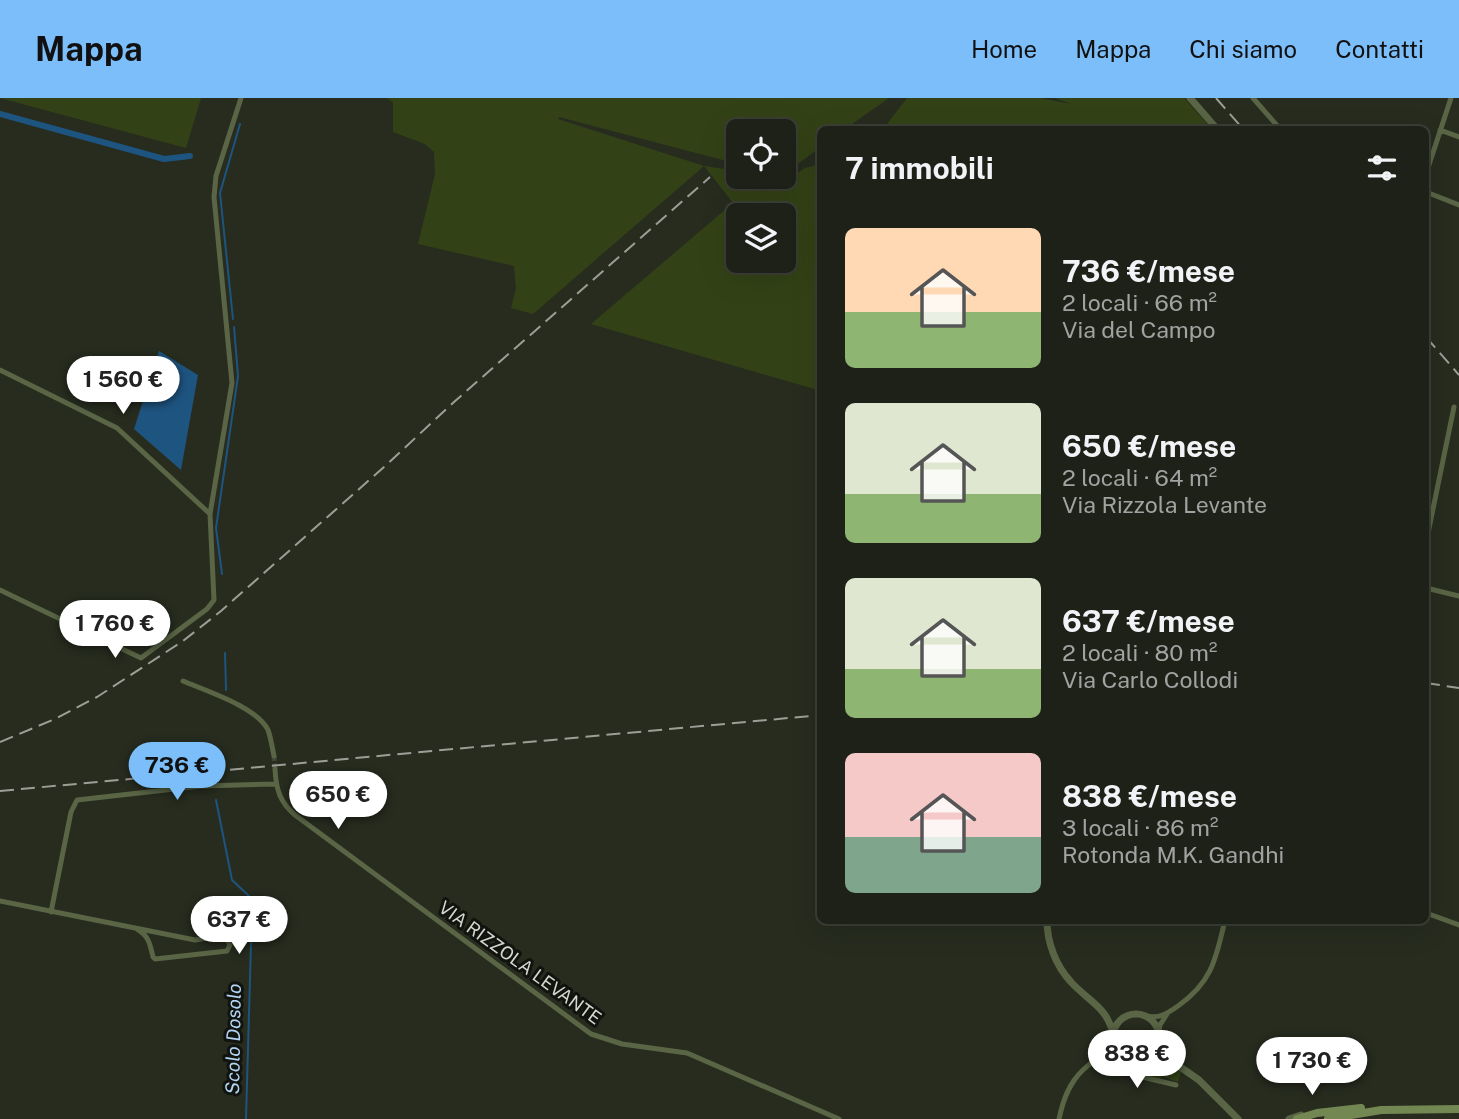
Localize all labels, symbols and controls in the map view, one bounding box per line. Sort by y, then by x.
text: Mappa [35,30,143,68]
text: Home [971,35,1037,63]
text: Mappa [1075,35,1151,63]
text: Chi siamo [1189,35,1297,63]
text: Contatti [1335,35,1424,63]
map controls [726,119,796,273]
button: locate [726,119,796,189]
icon: filters [1363,149,1401,187]
text: 7 immobili [845,150,994,186]
button: layers [726,203,796,273]
text: 736 €/mese [1062,253,1235,289]
icon: home [901,256,985,340]
text: 2 locali · 66 m² [1062,289,1217,316]
text: Via del Campo [1062,316,1215,343]
pin: 1 560 € [58,356,188,416]
text: 1 560 € [83,365,163,392]
text: 650 €/mese [1062,428,1236,464]
icon: home [901,431,985,515]
text: 2 locali · 64 m² [1062,464,1217,491]
text: Via Rizzola Levante [1062,491,1267,518]
pin: 1 760 € [50,601,180,660]
text: 637 €/mese [1062,603,1235,639]
icon: home [901,606,985,690]
text: 1 760 € [75,609,155,636]
text: 2 locali · 80 m² [1062,639,1217,666]
text: Via Carlo Collodi [1062,666,1238,693]
pin: 736 € [128,742,226,802]
text: 736 € [145,751,209,778]
pin: 650 € [289,772,387,831]
text: 838 €/mese [1062,778,1237,814]
text: 650 € [305,780,371,807]
icon: home [901,781,985,865]
text: 3 locali · 86 m² [1062,814,1218,841]
text: Rotonda M.K. Gandhi [1062,841,1284,868]
pin: 637 € [190,896,288,956]
street label: VIA RIZZOLA LEVANTE [435,897,606,1029]
text: 637 € [207,905,271,932]
water label: Scolo Dosolo [221,983,245,1095]
pin: 838 € [1088,1030,1186,1090]
pin: 1 730 € [1247,1038,1377,1097]
text: 838 € [1104,1039,1170,1066]
text: 1 730 € [1272,1046,1352,1073]

